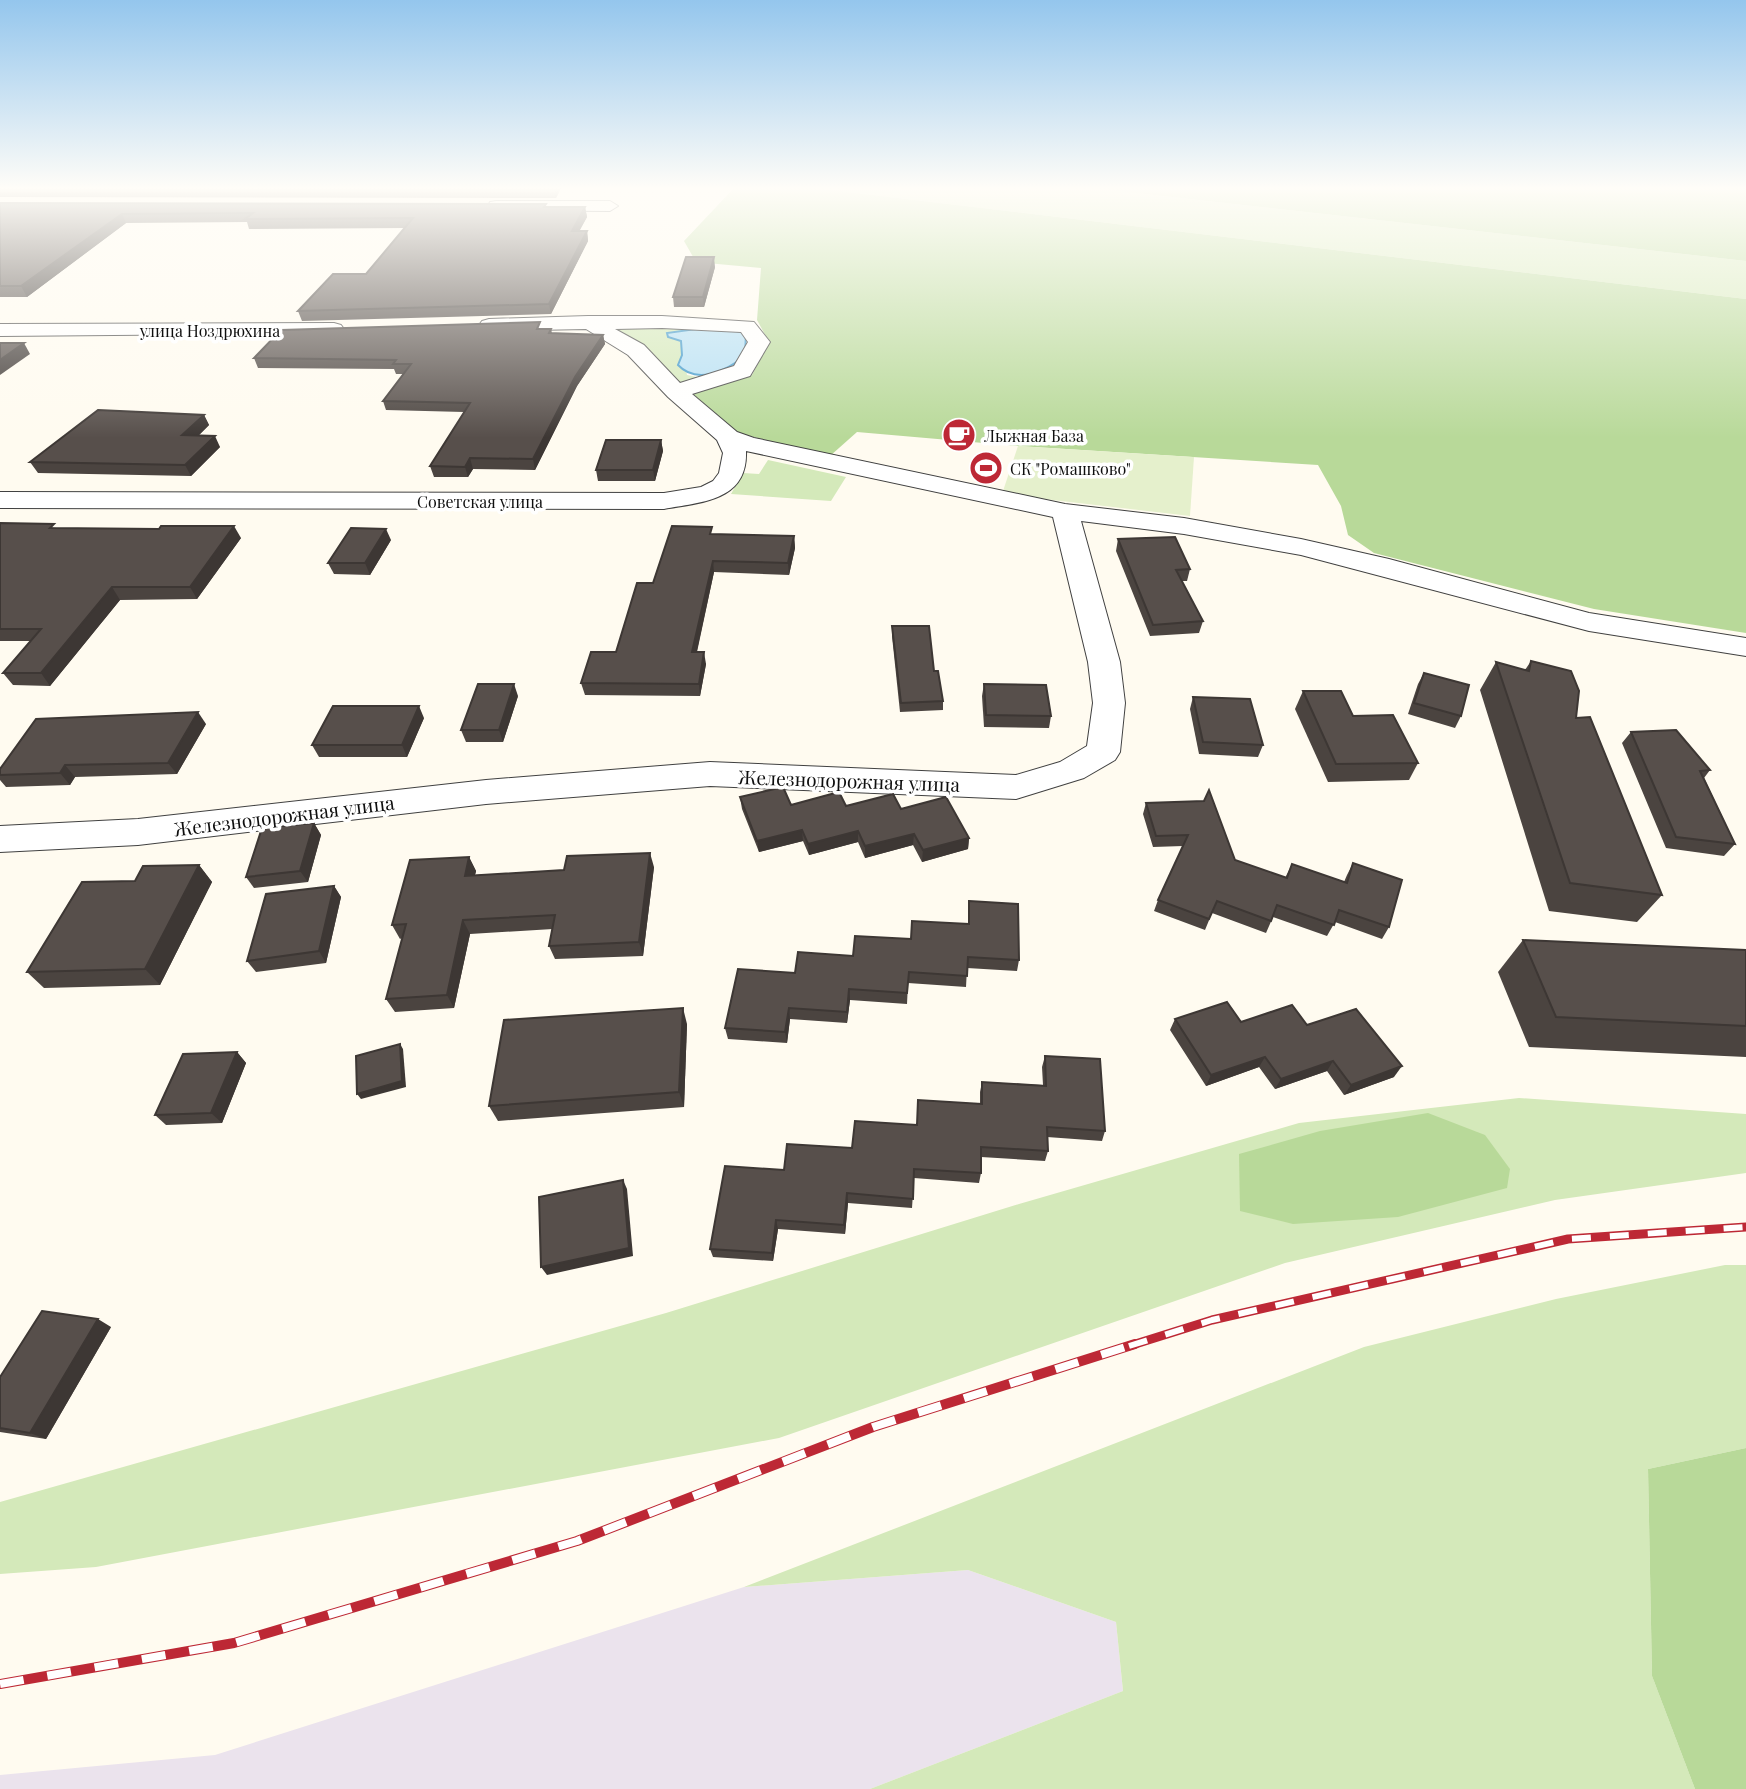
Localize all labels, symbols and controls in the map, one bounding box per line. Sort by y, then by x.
street label: улица Ноздрюхина [139,320,280,341]
cafe icon: Лыжная База [940,416,978,454]
place label: Лыжная База [983,425,1084,446]
sports icon: СК "Ромашково" [967,449,1005,487]
place label: СК "Ромашково" [1010,458,1131,479]
street label: Советская улица [417,491,543,512]
street label: Железнодорожная улица [738,763,961,797]
street label: Железнодорожная улица [172,789,396,841]

